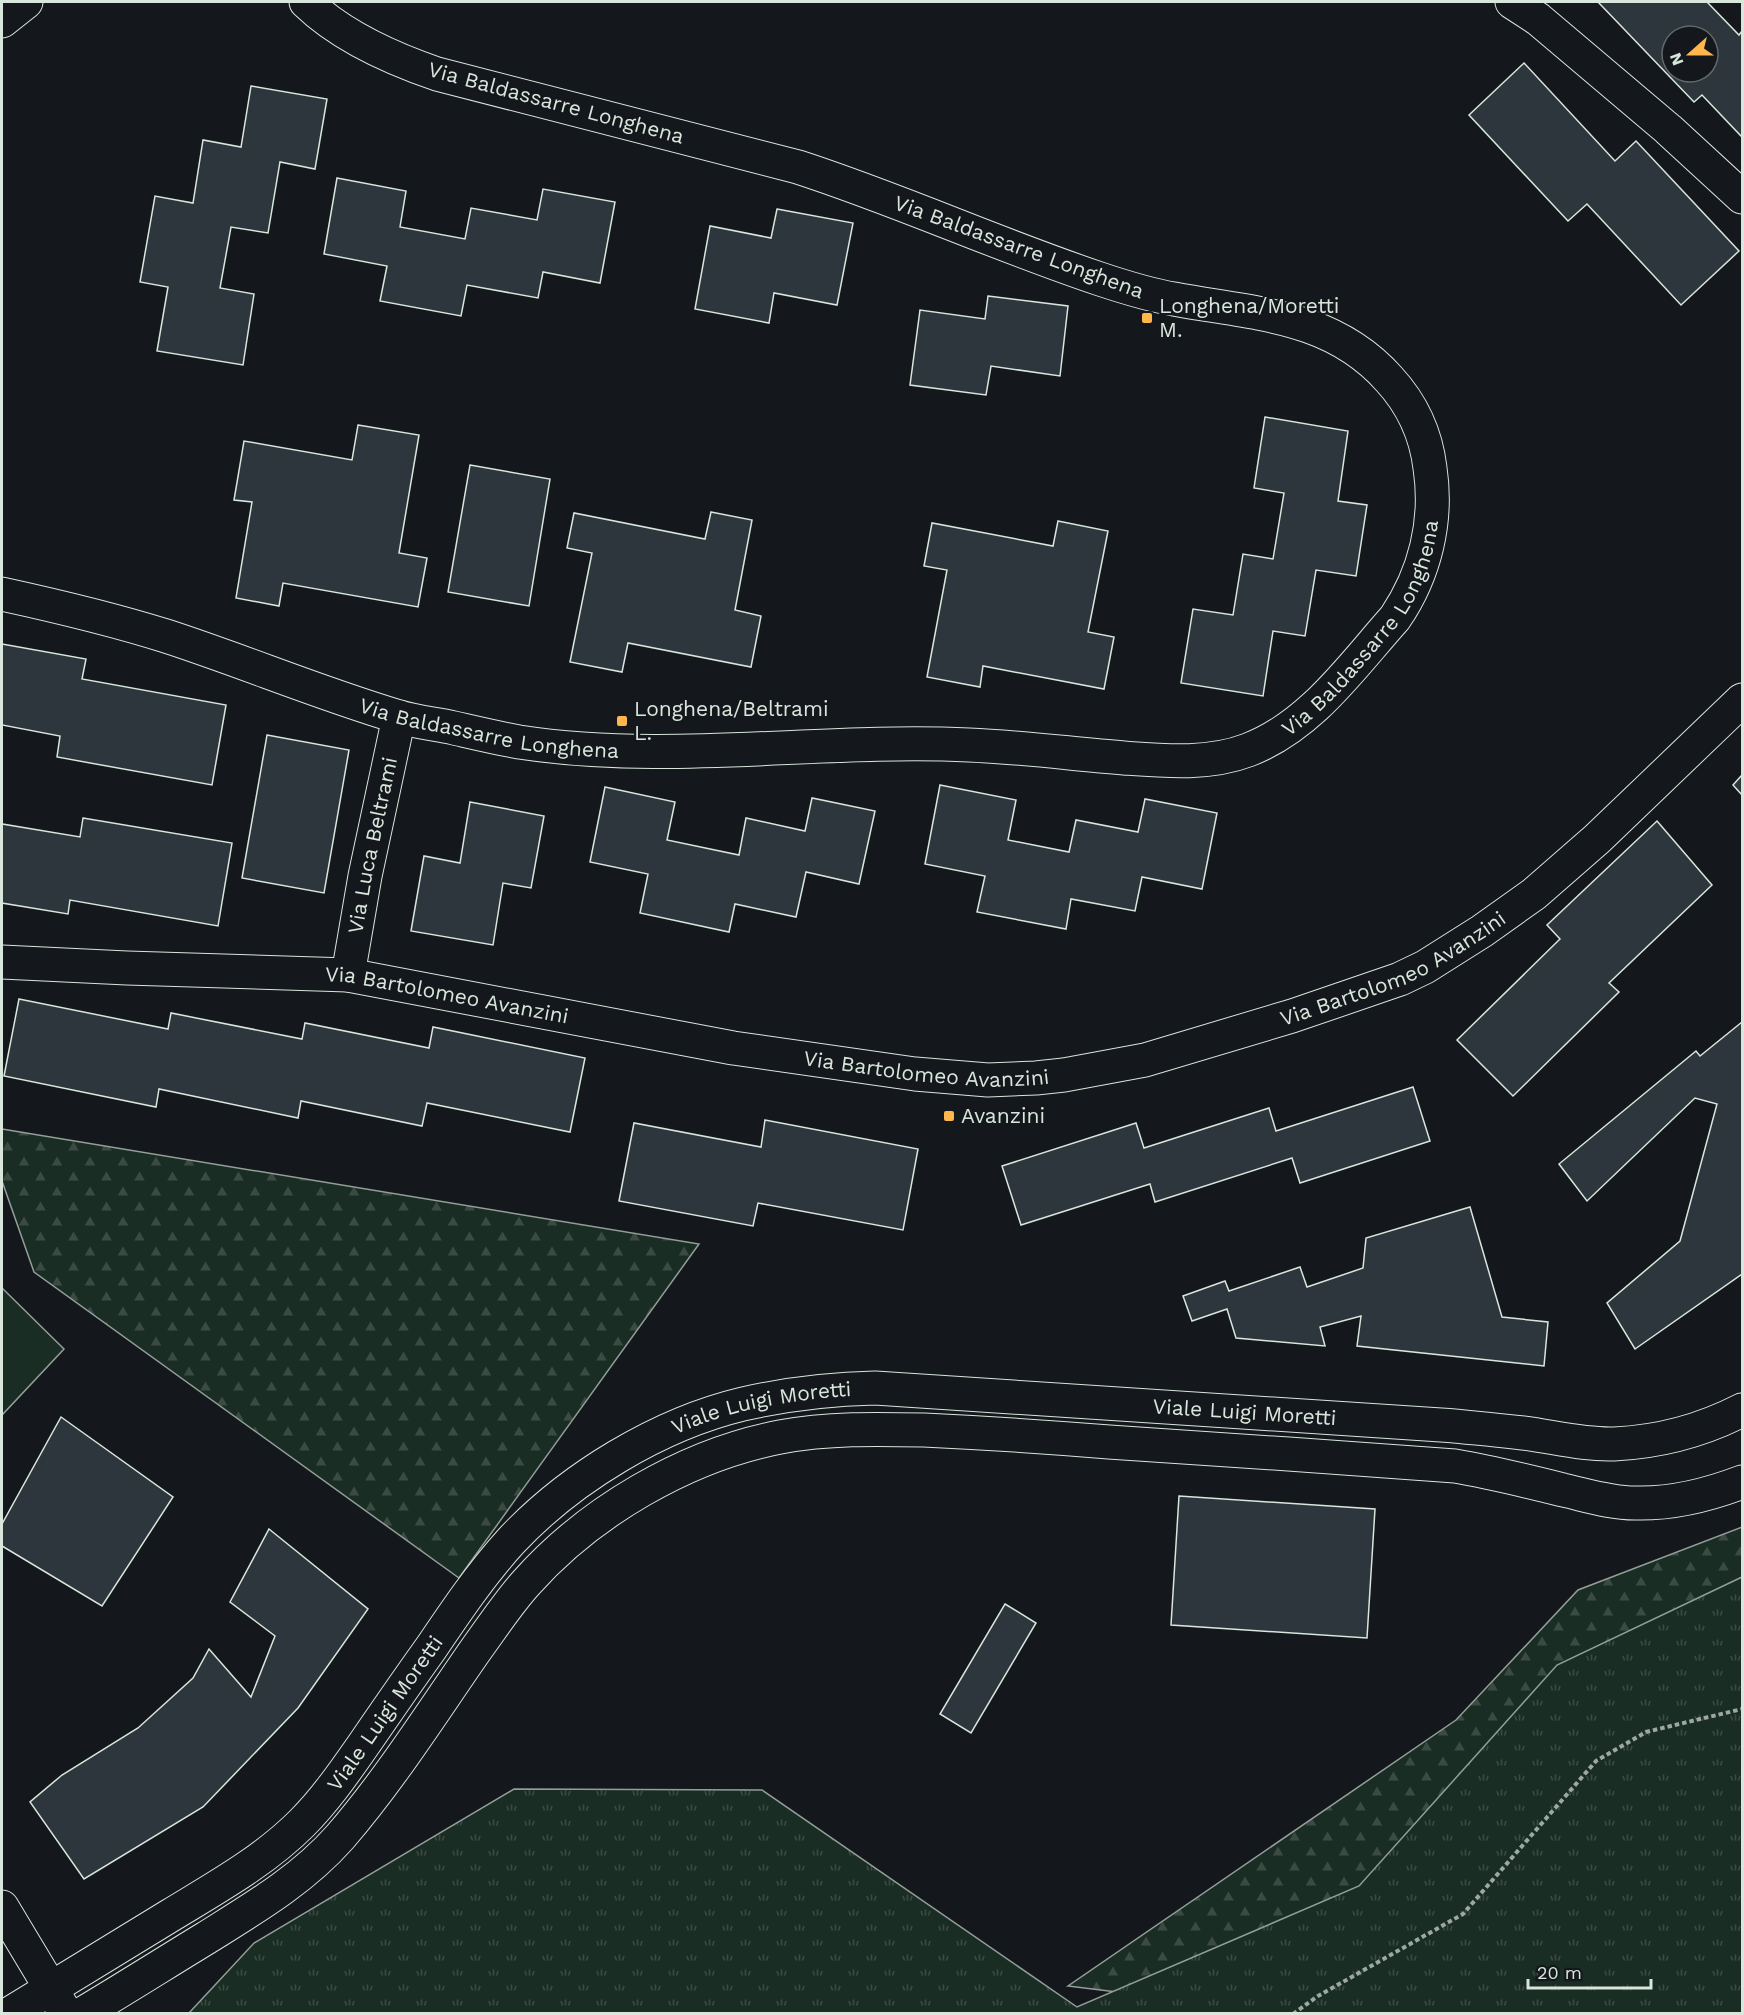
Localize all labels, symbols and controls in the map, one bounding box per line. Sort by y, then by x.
north arrow [1660,24,1720,84]
text: N [1665,50,1687,68]
street label: Via Baldassarre Longhena [425,56,687,149]
street label: Via Baldassarre Longhena [891,190,1148,303]
place label: Longhena/Moretti M. [1159,293,1339,342]
marker: Longhena/Moretti M. [1140,311,1154,325]
street label: Via Baldassarre Longhena [1277,518,1443,741]
street label: Via Baldassarre Longhena [356,692,620,763]
place label: Longhena/Beltrami L. [634,696,829,745]
marker: Longhena/Beltrami L. [615,714,629,728]
street label: Via Luca Beltrami [342,754,402,936]
street label: Via Bartolomeo Avanzini [1277,905,1510,1031]
street label: Via Bartolomeo Avanzini [325,961,571,1029]
street label: Via Bartolomeo Avanzini [802,1045,1050,1092]
place label: Avanzini [961,1103,1045,1128]
marker: Avanzini [942,1109,956,1123]
street label: Viale Luigi Moretti [667,1376,852,1439]
street label: Viale Luigi Moretti [1152,1393,1337,1430]
street label: Viale Luigi Moretti [322,1631,448,1796]
scale bar [1528,1952,1651,1990]
text: 20 m [1537,1962,1582,1983]

